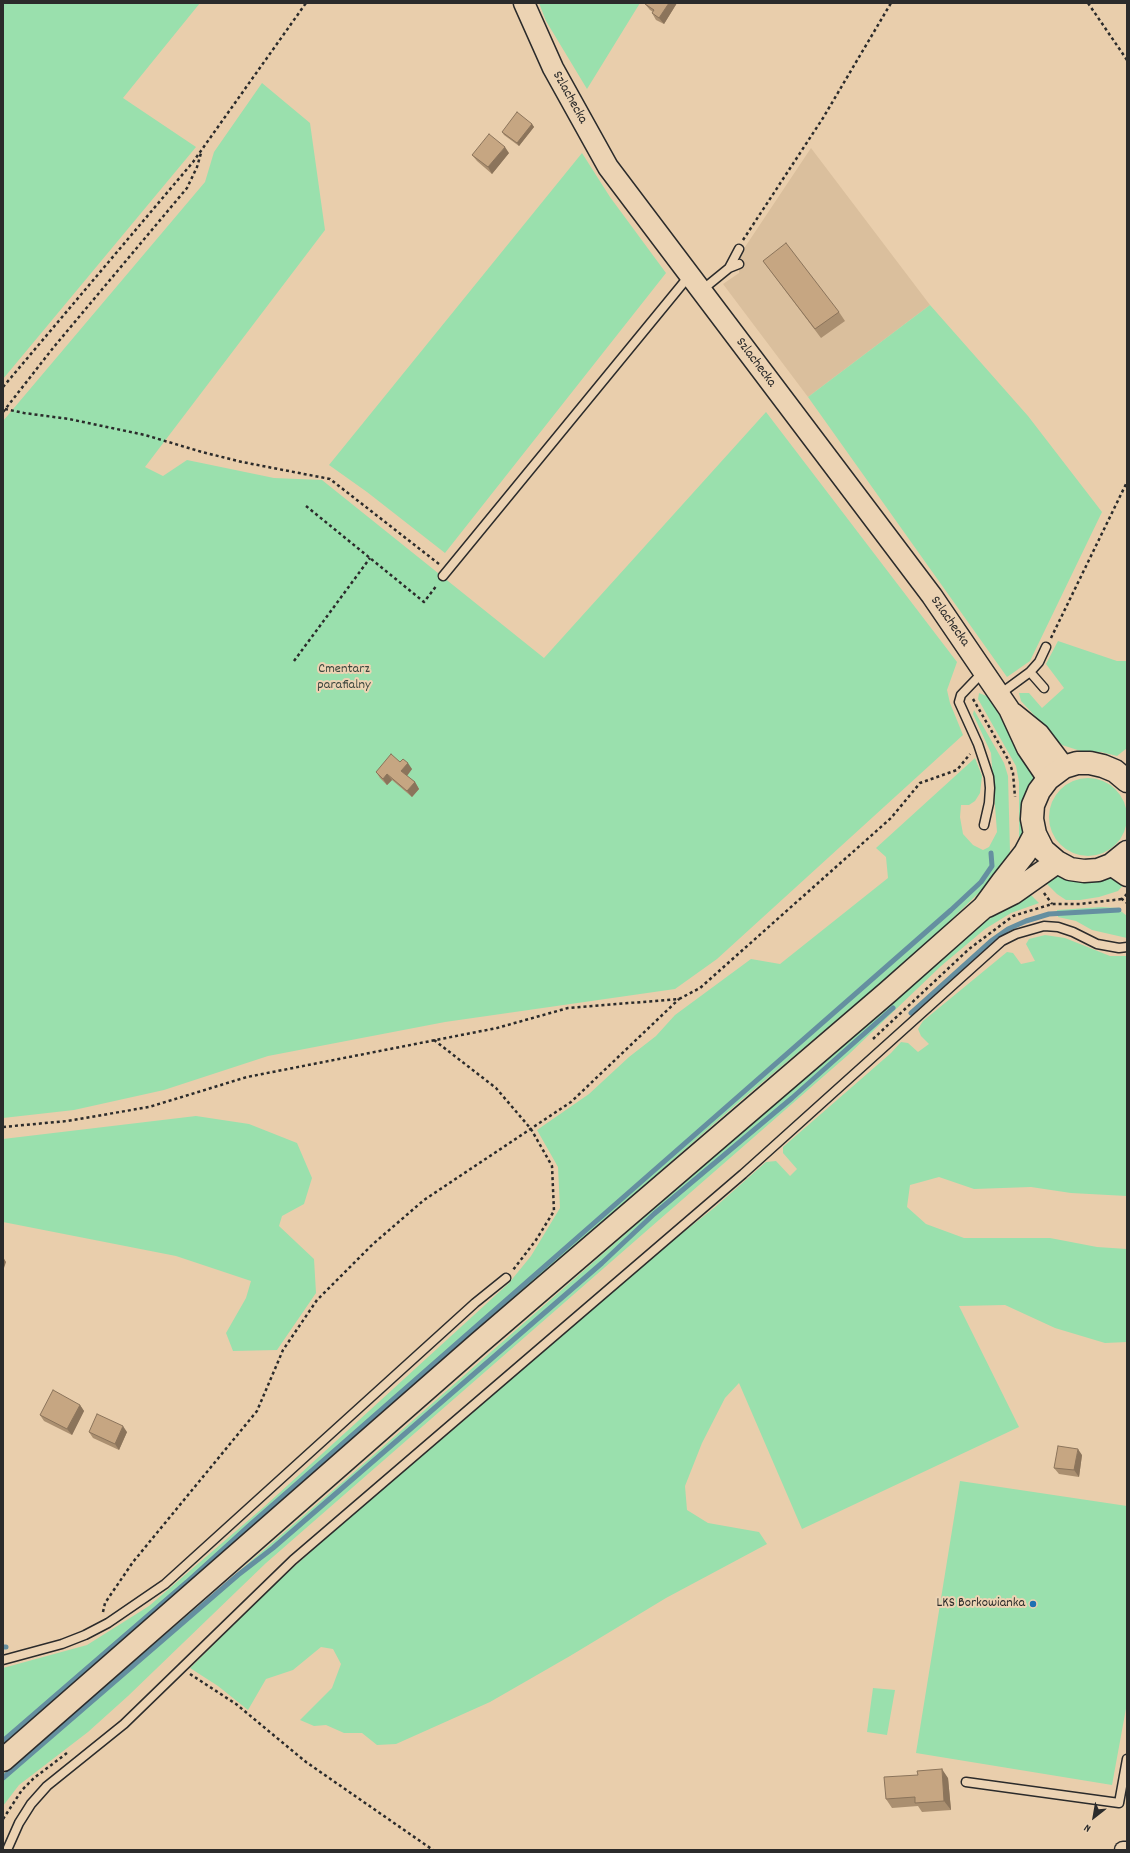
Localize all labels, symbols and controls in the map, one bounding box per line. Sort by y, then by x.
street label: Szlachecka [548,69,590,127]
street label: Szlachecka [731,335,779,391]
street label: Szlachecka [926,594,972,650]
park label: Cmentarz parafialny [317,662,371,694]
place label: LKS Borkowianka [936,1596,1025,1612]
marker: LKS Borkowianka [1028,1599,1038,1609]
north arrow [1074,1797,1114,1837]
text: N [1081,1819,1094,1836]

